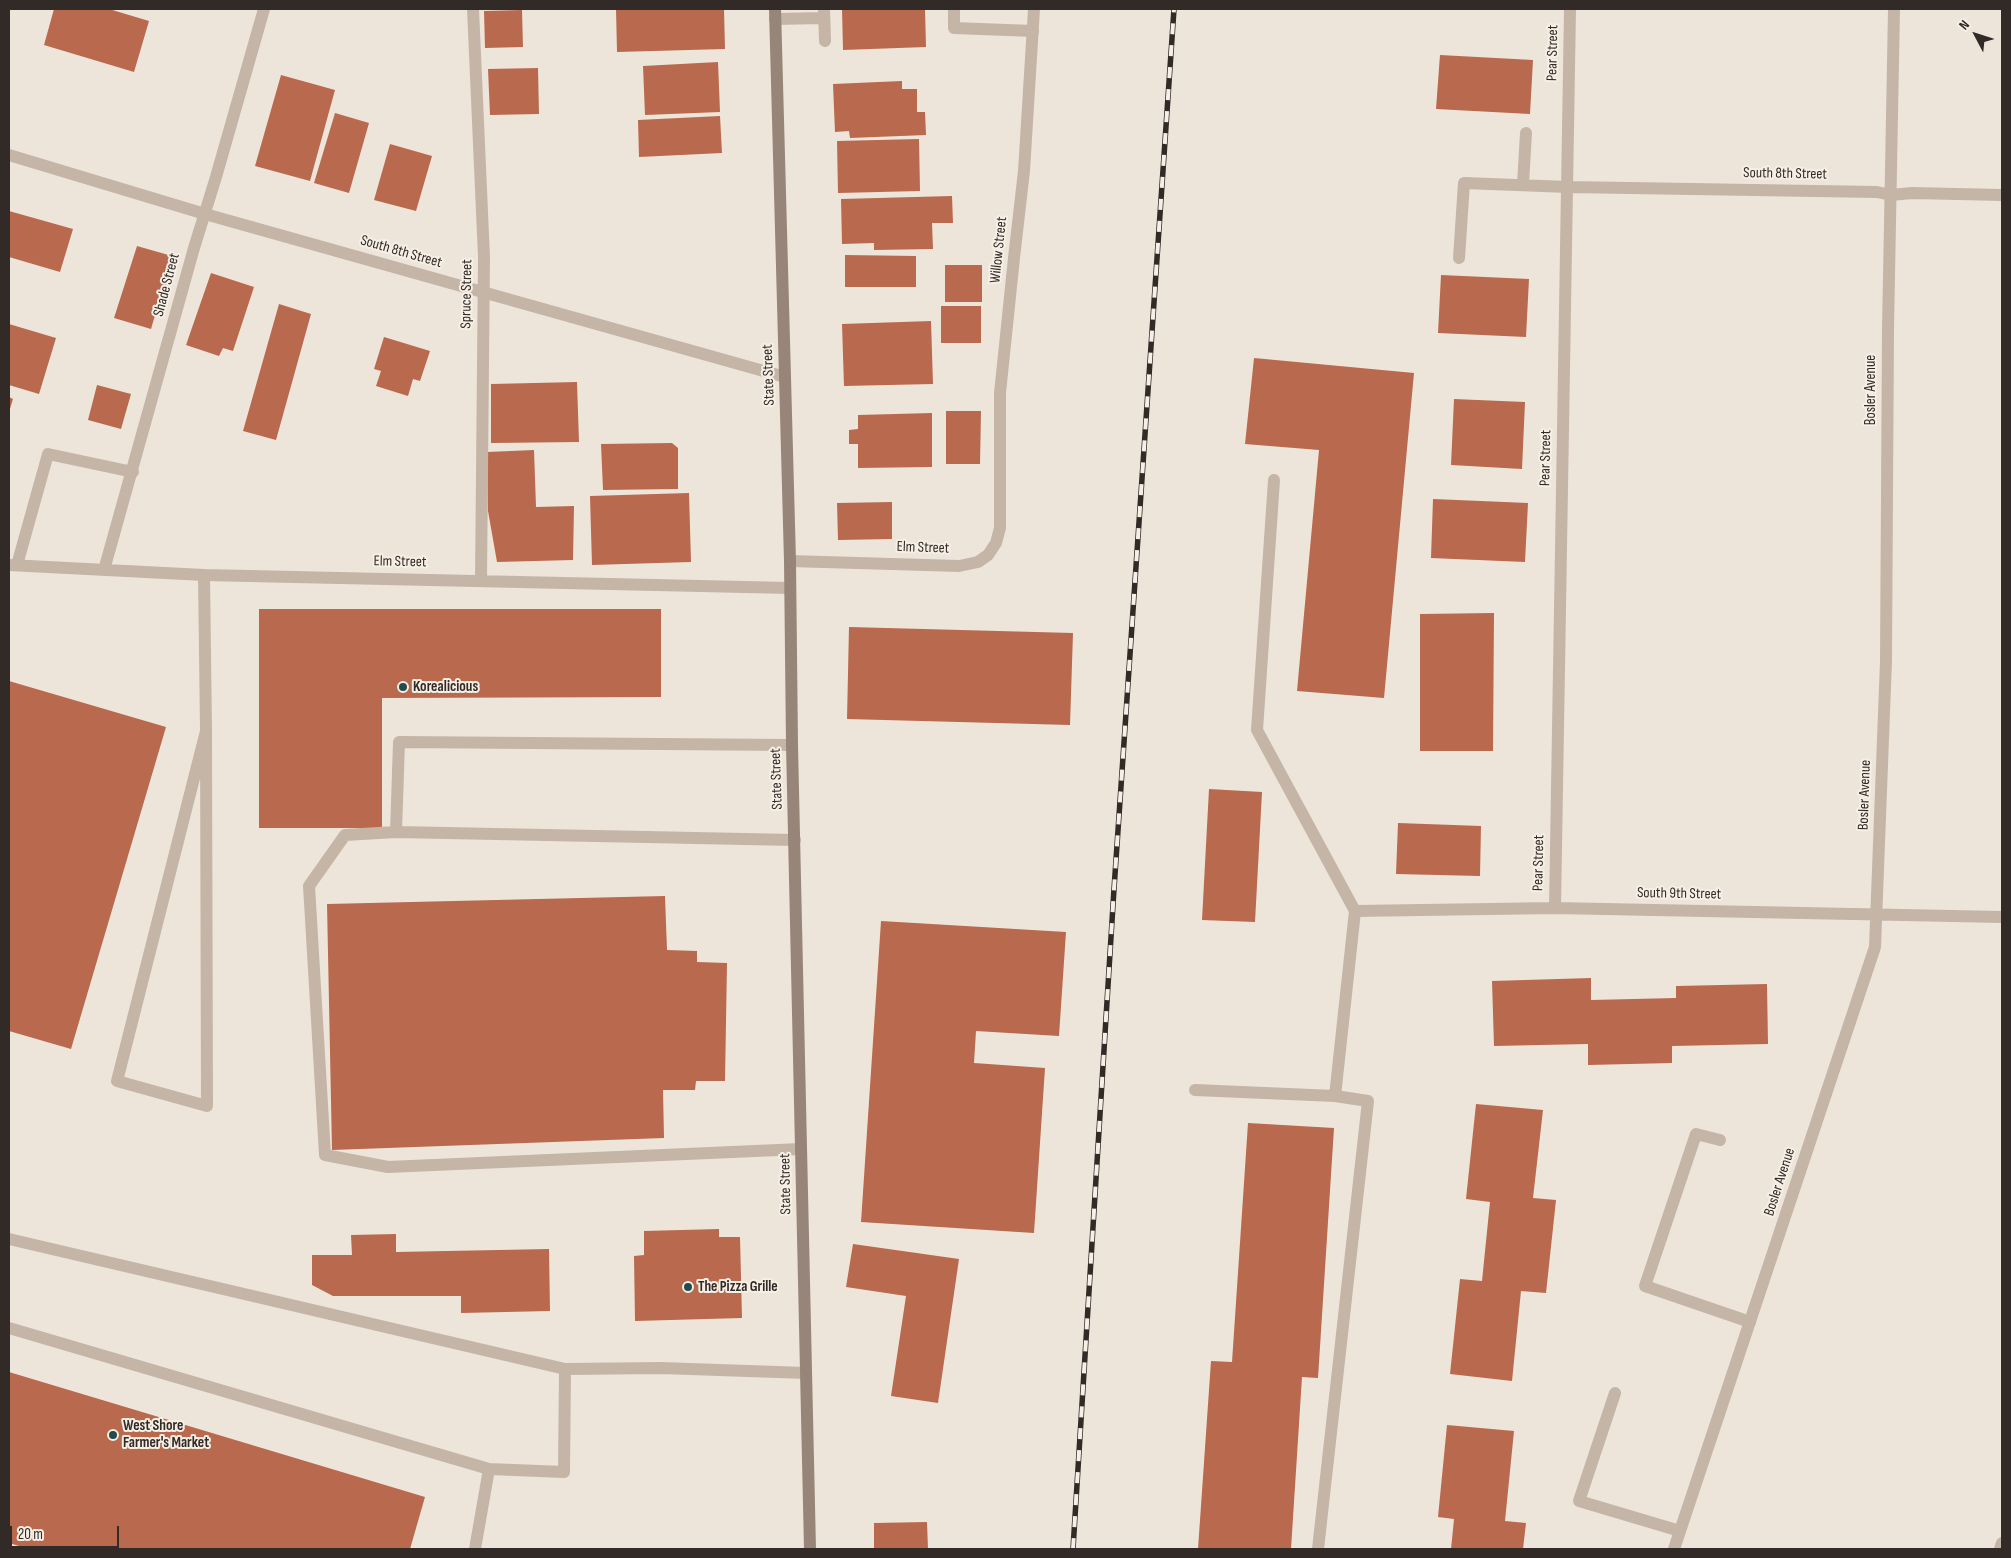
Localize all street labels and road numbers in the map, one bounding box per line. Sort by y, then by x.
street label: Pear Street [1544,25,1562,81]
street label: South 8th Street [1743,164,1827,184]
street label: Willow Street [987,216,1011,284]
street label: South 8th Street [358,232,444,272]
street label: Shade Street [150,251,184,319]
street label: Spruce Street [457,259,477,329]
street label: State Street [759,344,779,406]
street label: Bosler Avenue [1862,355,1880,425]
street label: Pear Street [1537,430,1555,486]
street label: Elm Street [896,538,950,558]
street label: Elm Street [374,553,426,571]
street label: State Street [767,748,787,810]
street label: Bosler Avenue [1855,759,1875,831]
street label: Pear Street [1530,835,1548,891]
street label: South 9th Street [1637,884,1721,904]
street label: Bosler Avenue [1761,1146,1799,1218]
street label: State Street [776,1153,796,1215]

